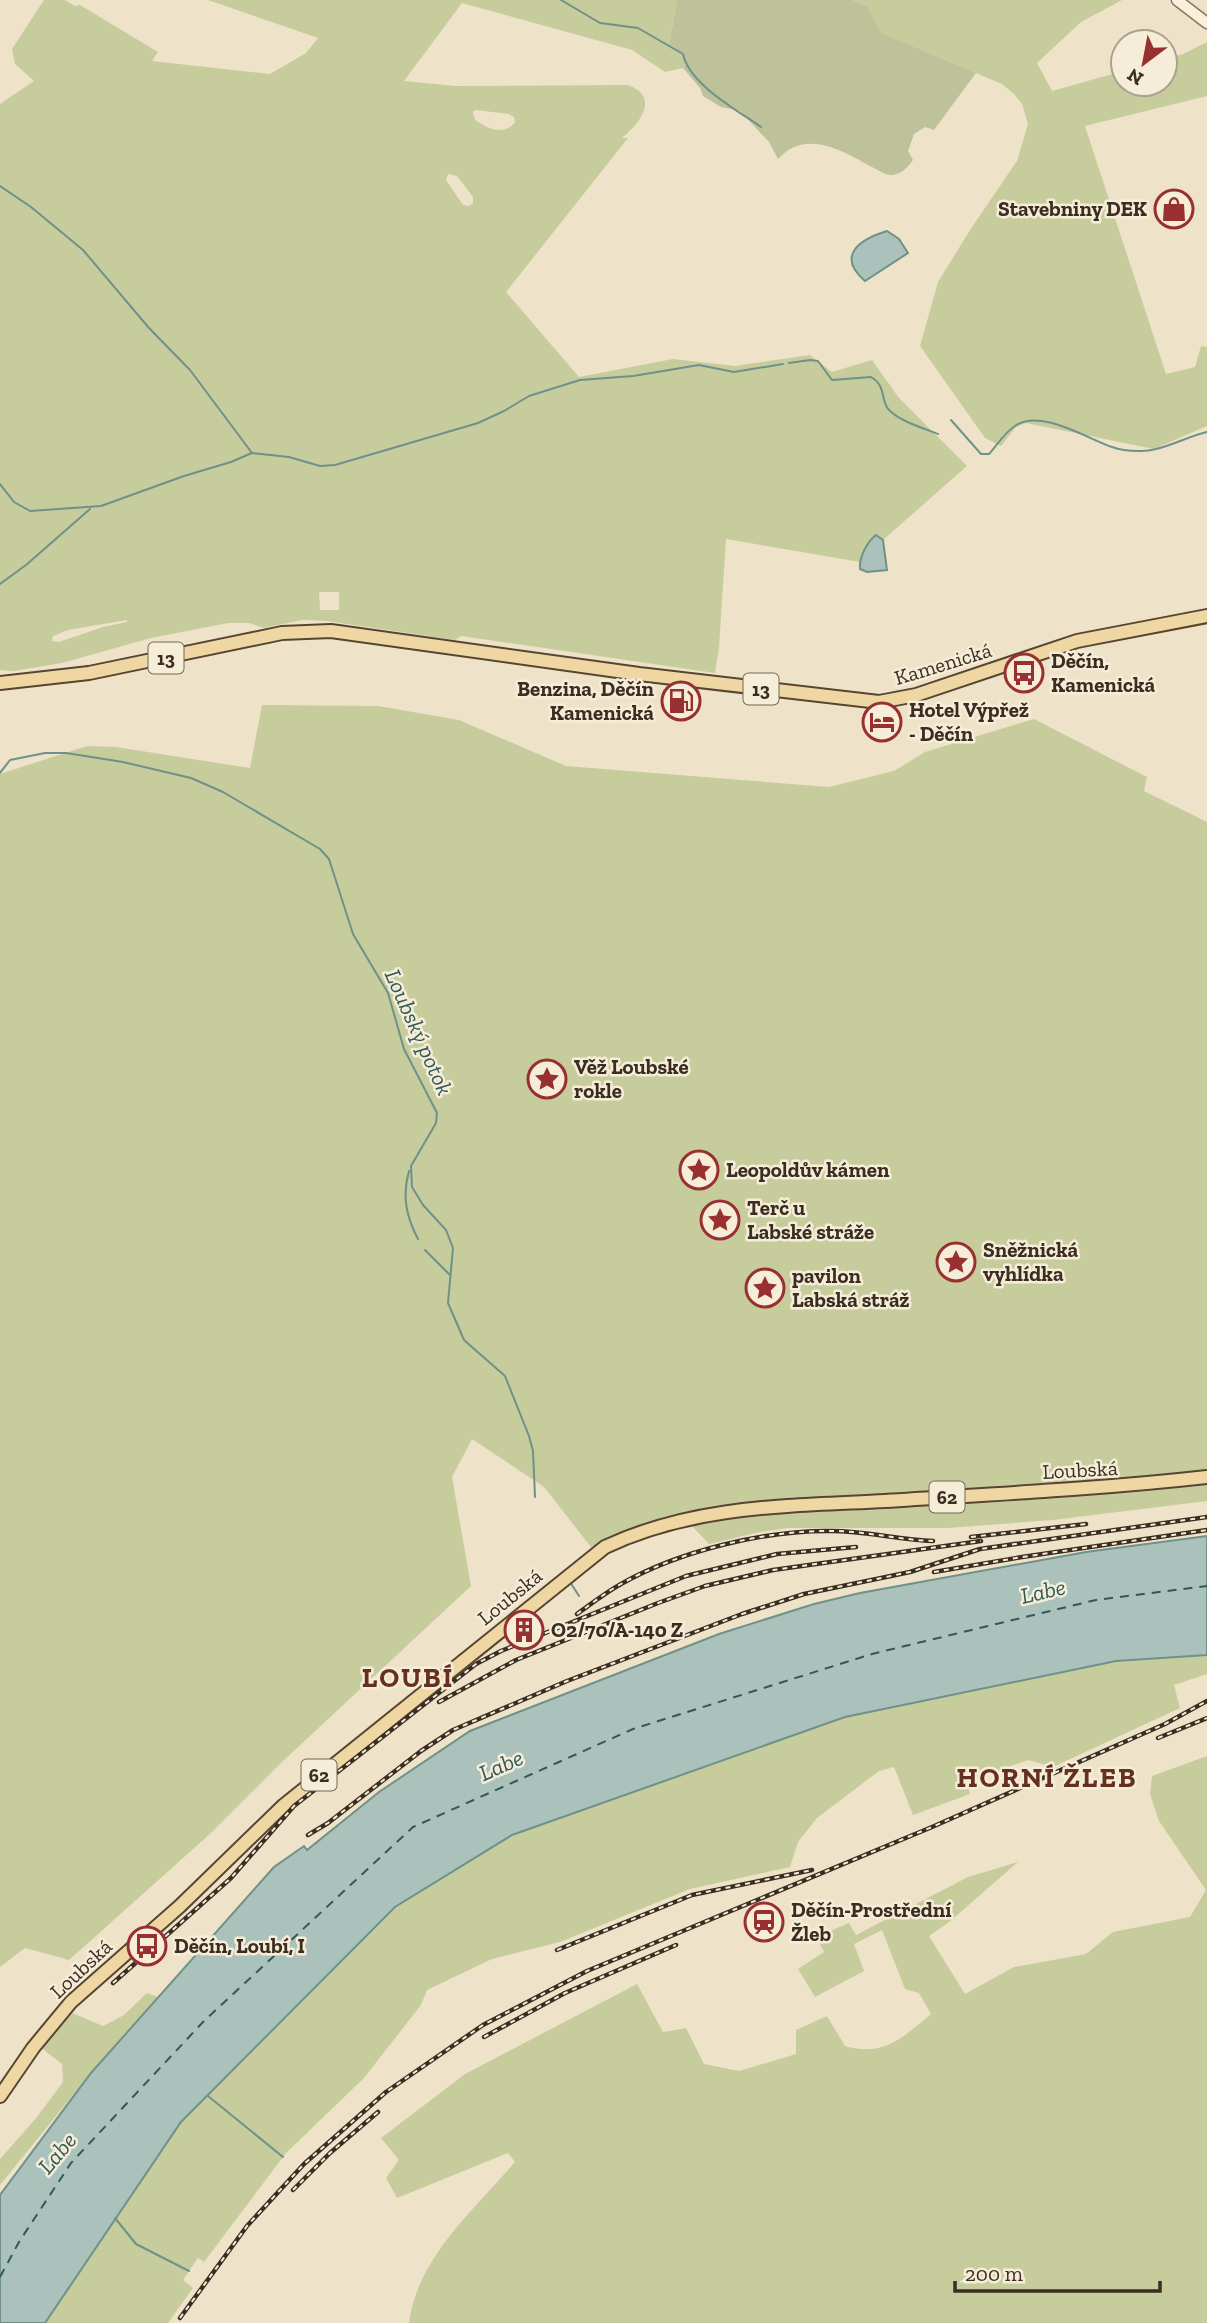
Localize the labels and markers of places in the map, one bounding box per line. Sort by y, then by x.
shop icon: Stavebniny DEK [1153,188,1195,230]
place label: Stavebniny DEK [998,196,1147,221]
place label: Děčín, Kamenická [1051,648,1156,697]
bus stop icon: Děčín, Kamenická [1003,652,1045,694]
place label: Benzina, Děčín Kamenická [517,676,655,725]
fuel station icon: Benzina, Děčín Kamenická [660,680,702,722]
place label: Hotel Výpřež - Děčín [909,697,1029,746]
hotel icon: Hotel Výpřež - Děčín [861,701,903,743]
place label: Věž Loubské rokle [574,1054,689,1103]
place icon: Věž Loubské rokle [526,1058,568,1100]
place icon: Leopoldův kámen [678,1149,720,1191]
place label: Leopoldův kámen [726,1157,890,1182]
place label: Terč u Labské stráže [747,1195,874,1244]
place icon: Terč u Labské stráže [699,1199,741,1241]
place label: Sněžnická vyhlídka [983,1237,1079,1286]
place icon: Sněžnická vyhlídka [935,1241,977,1283]
place label: pavilon Labská stráž [792,1263,910,1312]
place icon: pavilon Labská stráž [744,1267,786,1309]
building icon: O2/70/A-140 Z [503,1609,545,1651]
place label: O2/70/A-140 Z [551,1617,683,1642]
place label: Děčín-Prostřední Žleb [791,1897,952,1946]
station icon: Děčín-Prostřední Žleb [743,1901,785,1943]
bus stop icon: Děčín, Loubí, I [126,1925,168,1967]
place label: Děčín, Loubí, I [174,1933,305,1958]

